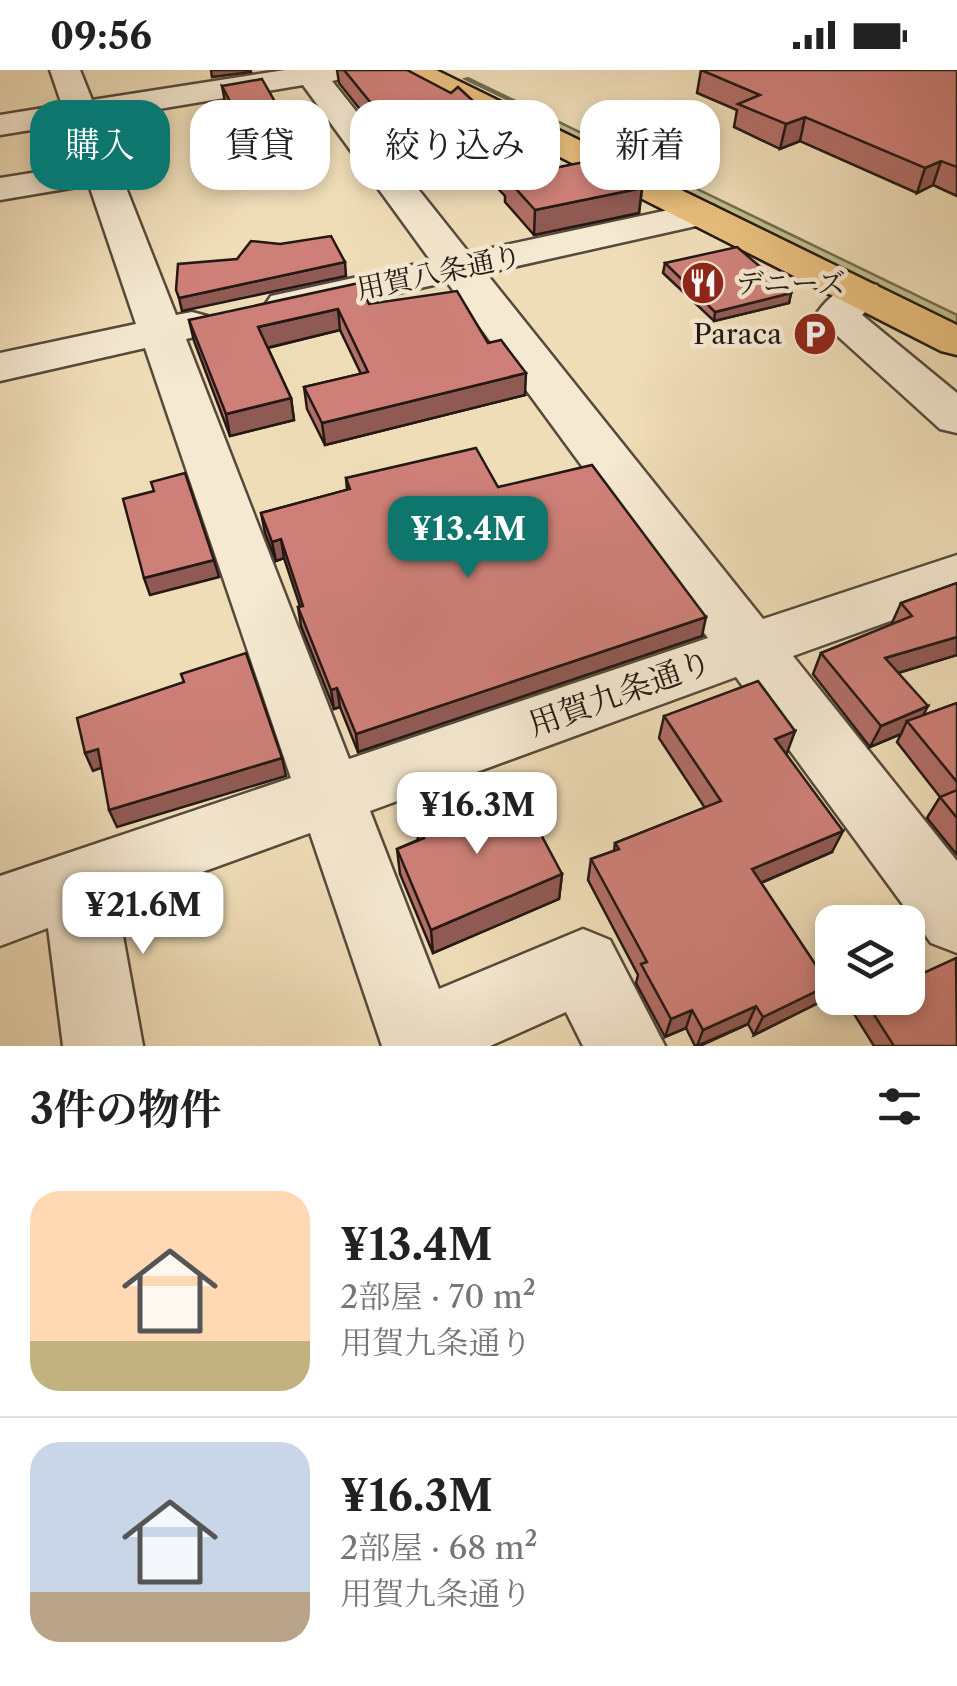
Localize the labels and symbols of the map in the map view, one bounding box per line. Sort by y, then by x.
street label: 用賀八条通り [353,238,525,306]
restaurant icon: デニーズ [680,260,726,306]
place label: デニーズ [736,266,845,300]
parking icon: Paraca [792,311,838,357]
place label: Paraca [693,317,782,351]
pin: ¥13.4M [387,496,549,581]
street label: 用賀九条通り [523,641,717,744]
pin: ¥16.3M [396,772,558,857]
pin: ¥21.6M [62,872,224,957]

